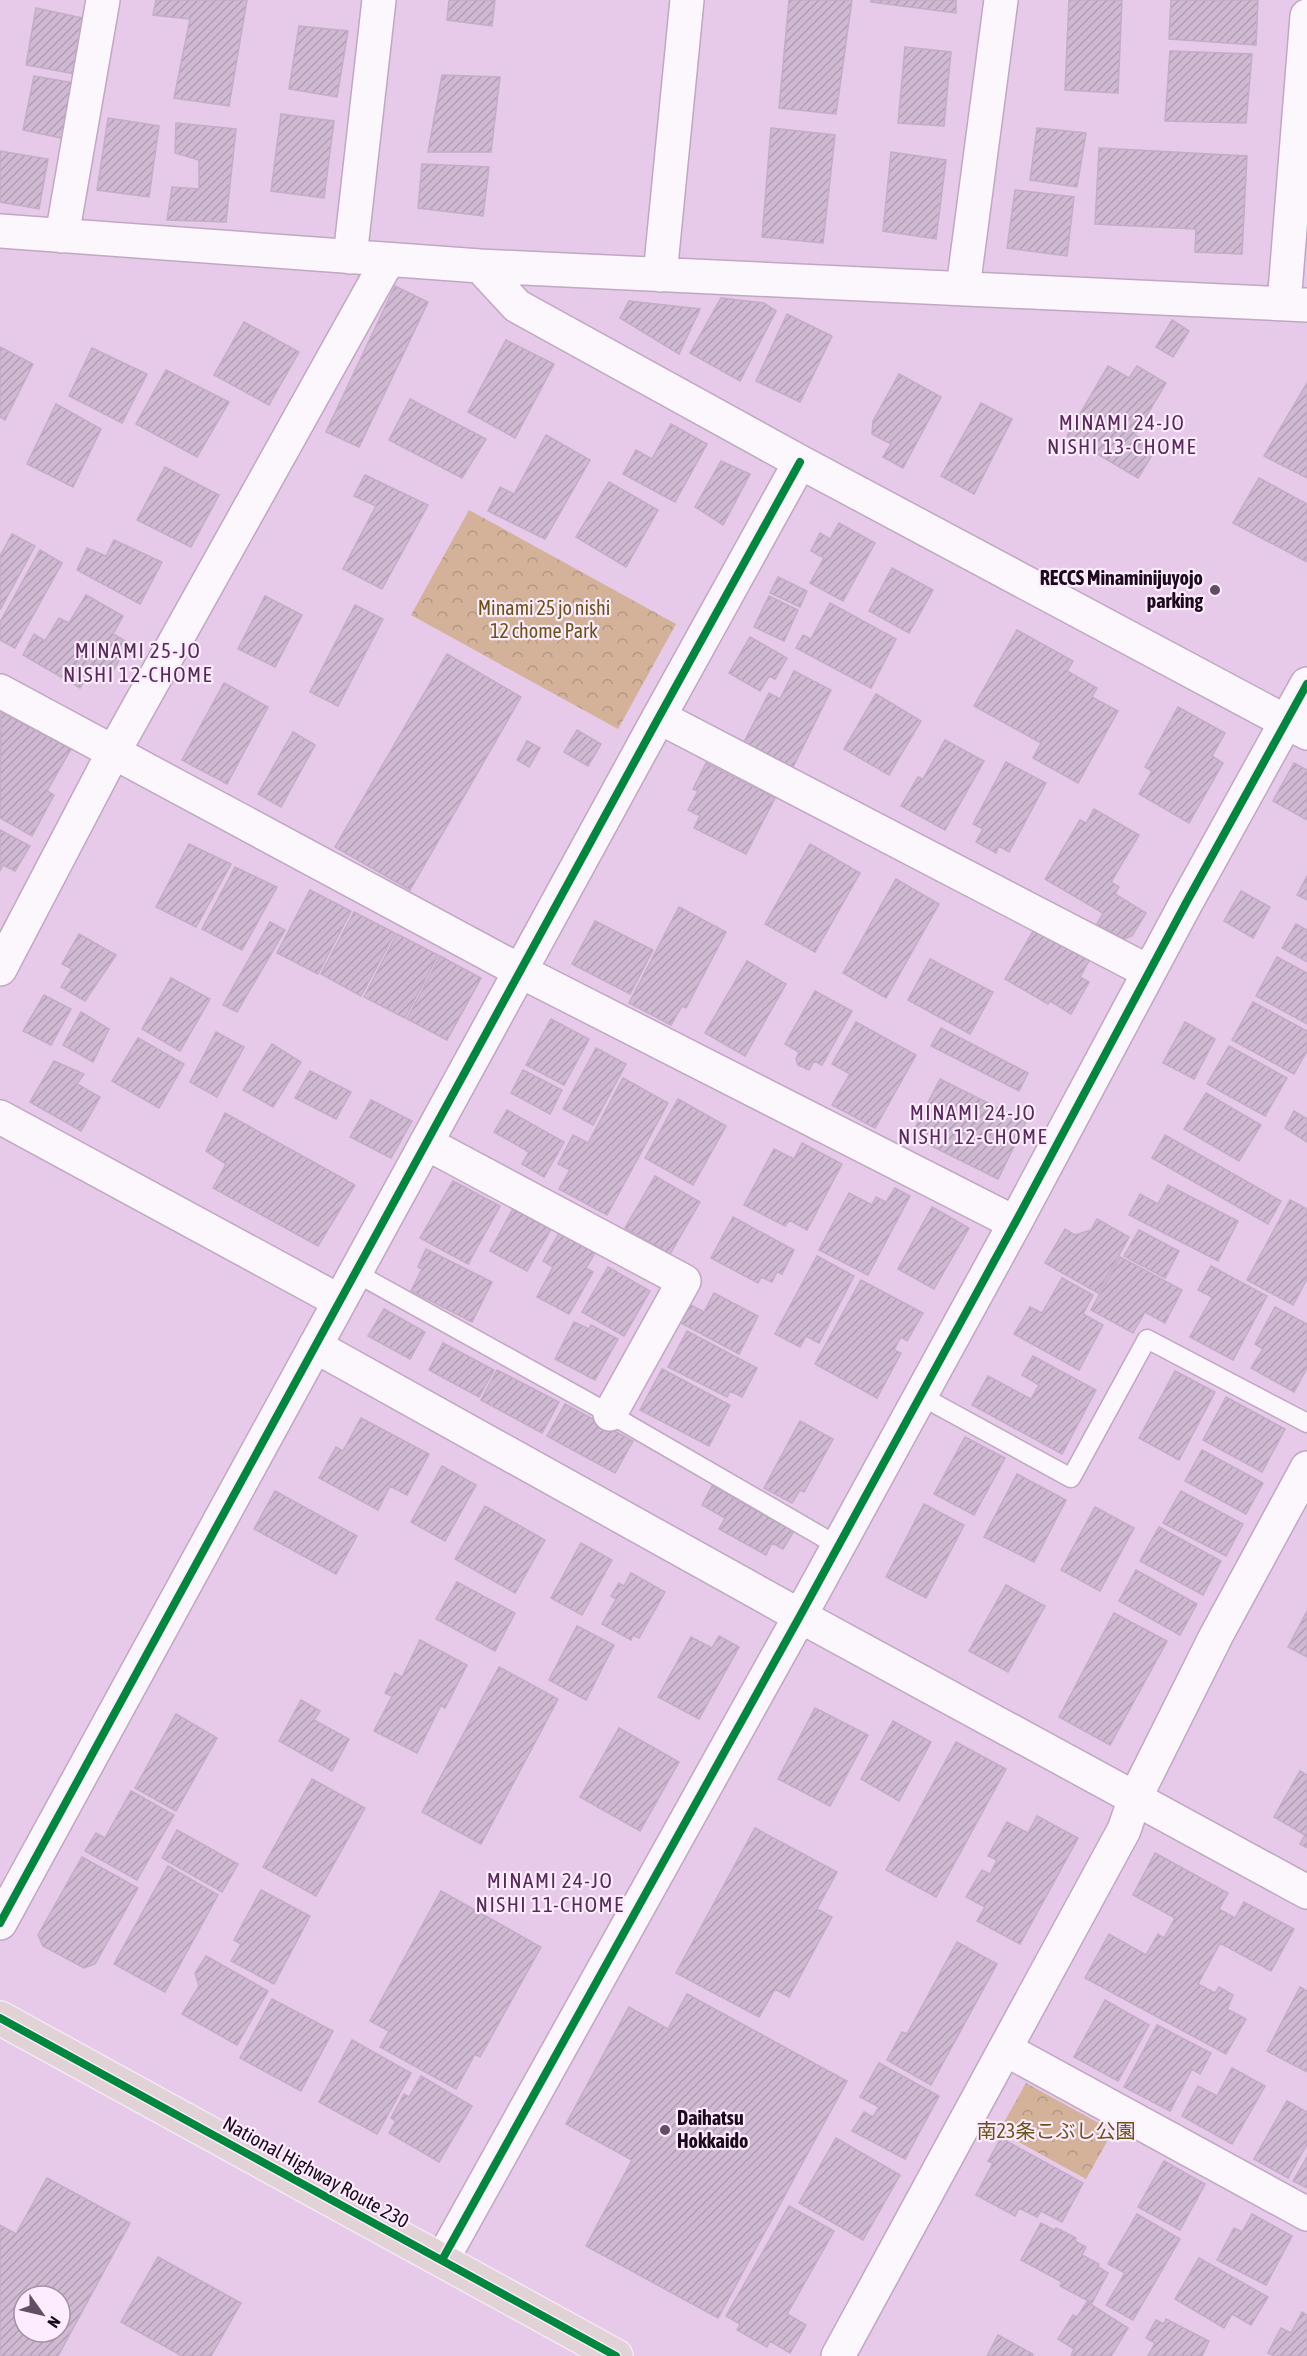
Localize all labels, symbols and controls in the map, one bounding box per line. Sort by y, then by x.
district label: MINAMI 24-JO NISHI 13-CHOME [1047,410,1197,458]
place label: RECCS Minaminijuyojo parking [1040,566,1203,612]
marker: RECCS Minaminijuyojo parking [1208,583,1222,597]
park label: Minami 25 jo nishi 12 chome Park [478,596,610,642]
district label: MINAMI 25-JO NISHI 12-CHOME [63,638,213,686]
district label: MINAMI 24-JO NISHI 12-CHOME [898,1100,1048,1148]
district label: MINAMI 24-JO NISHI 11-CHOME [476,1868,624,1916]
place label: Daihatsu Hokkaido [677,2106,748,2152]
street label: National Highway Route 230 [219,2111,413,2232]
park label: 南23条こぶし公園 [977,2119,1135,2142]
marker: Daihatsu Hokkaido [658,2123,672,2137]
north arrow [12,2284,72,2344]
text: N [44,2313,65,2331]

